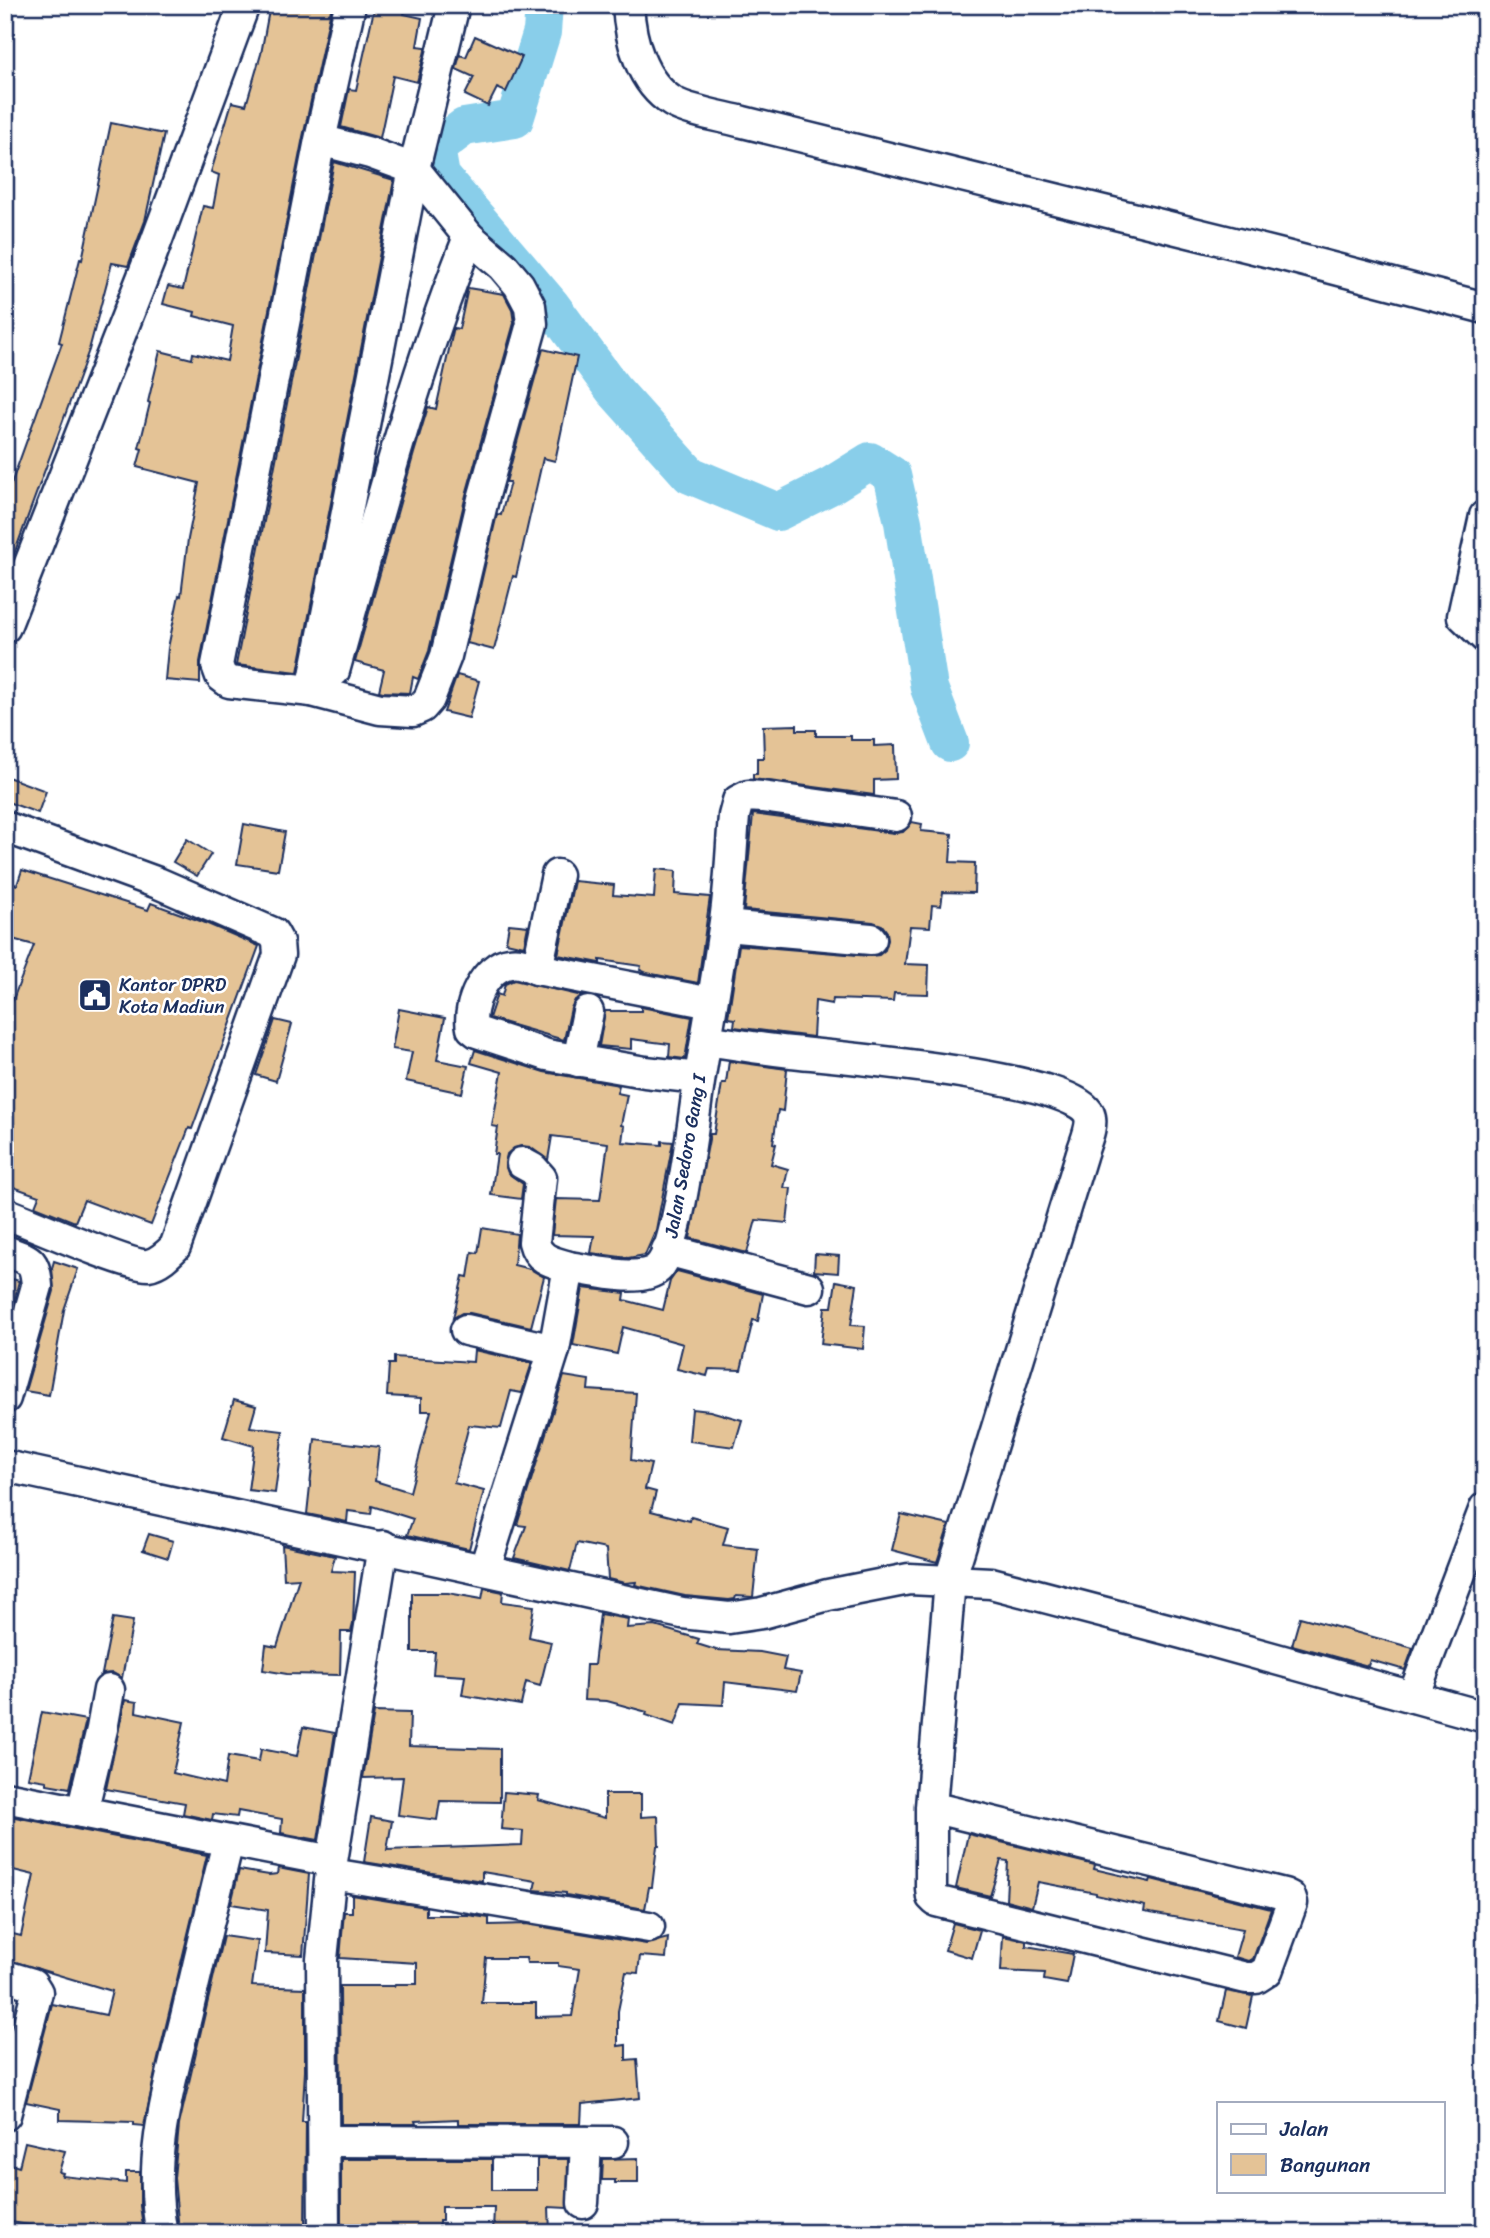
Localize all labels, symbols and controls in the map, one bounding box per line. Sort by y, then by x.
place label: Kantor DPRD Kota Madiun [119,968,227,1023]
public building icon: Kantor DPRD Kota Madiun [76,976,114,1014]
street label: Jalan Sedoro Gang I [654,1070,716,1241]
legend [1217,2102,1444,2192]
text: Jalan [1279,2110,1328,2148]
text: Bangunan [1280,2146,1370,2184]

